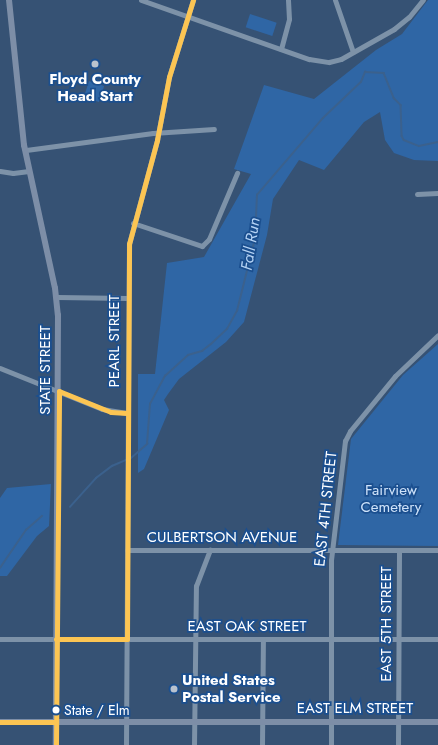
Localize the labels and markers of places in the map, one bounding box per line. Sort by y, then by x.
marker: Floyd County Head Start [90,59,100,69]
place label: Floyd County Head Start [49,70,141,105]
place label: United States Postal Service [182,671,281,706]
marker: United States Postal Service [169,684,179,694]
place label: State / Elm [64,702,130,718]
marker: State / Elm [51,705,61,715]

